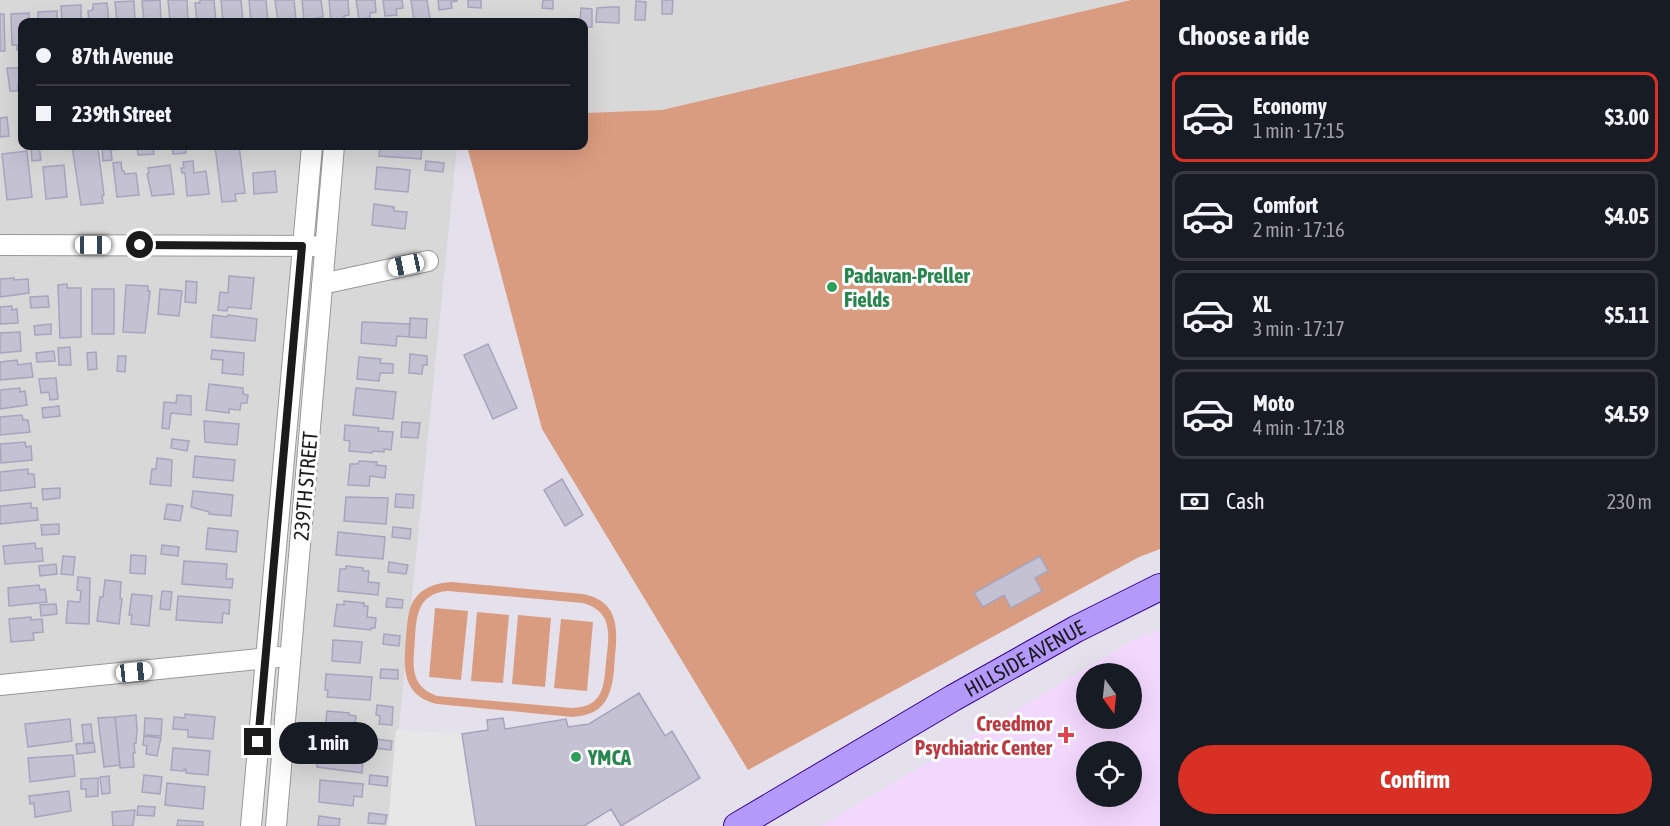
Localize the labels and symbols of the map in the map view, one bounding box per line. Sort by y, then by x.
route start [126,231,153,258]
car [75,236,111,254]
car [387,252,425,278]
place label: Padavan-Preller Fields [844,263,970,311]
marker: Padavan-Preller Fields [825,280,839,294]
street label: 239TH STREET [288,430,322,542]
street label: HILLSIDE AVENUE [960,615,1089,701]
car [115,661,153,683]
north arrow [1076,663,1142,729]
place label: Creedmor Psychiatric Center [915,711,1053,759]
callout: 1 min [279,721,378,763]
marker: Creedmor Psychiatric Center [1057,726,1075,744]
route end [244,728,271,755]
place label: YMCA [587,745,632,769]
marker: YMCA [569,750,583,764]

